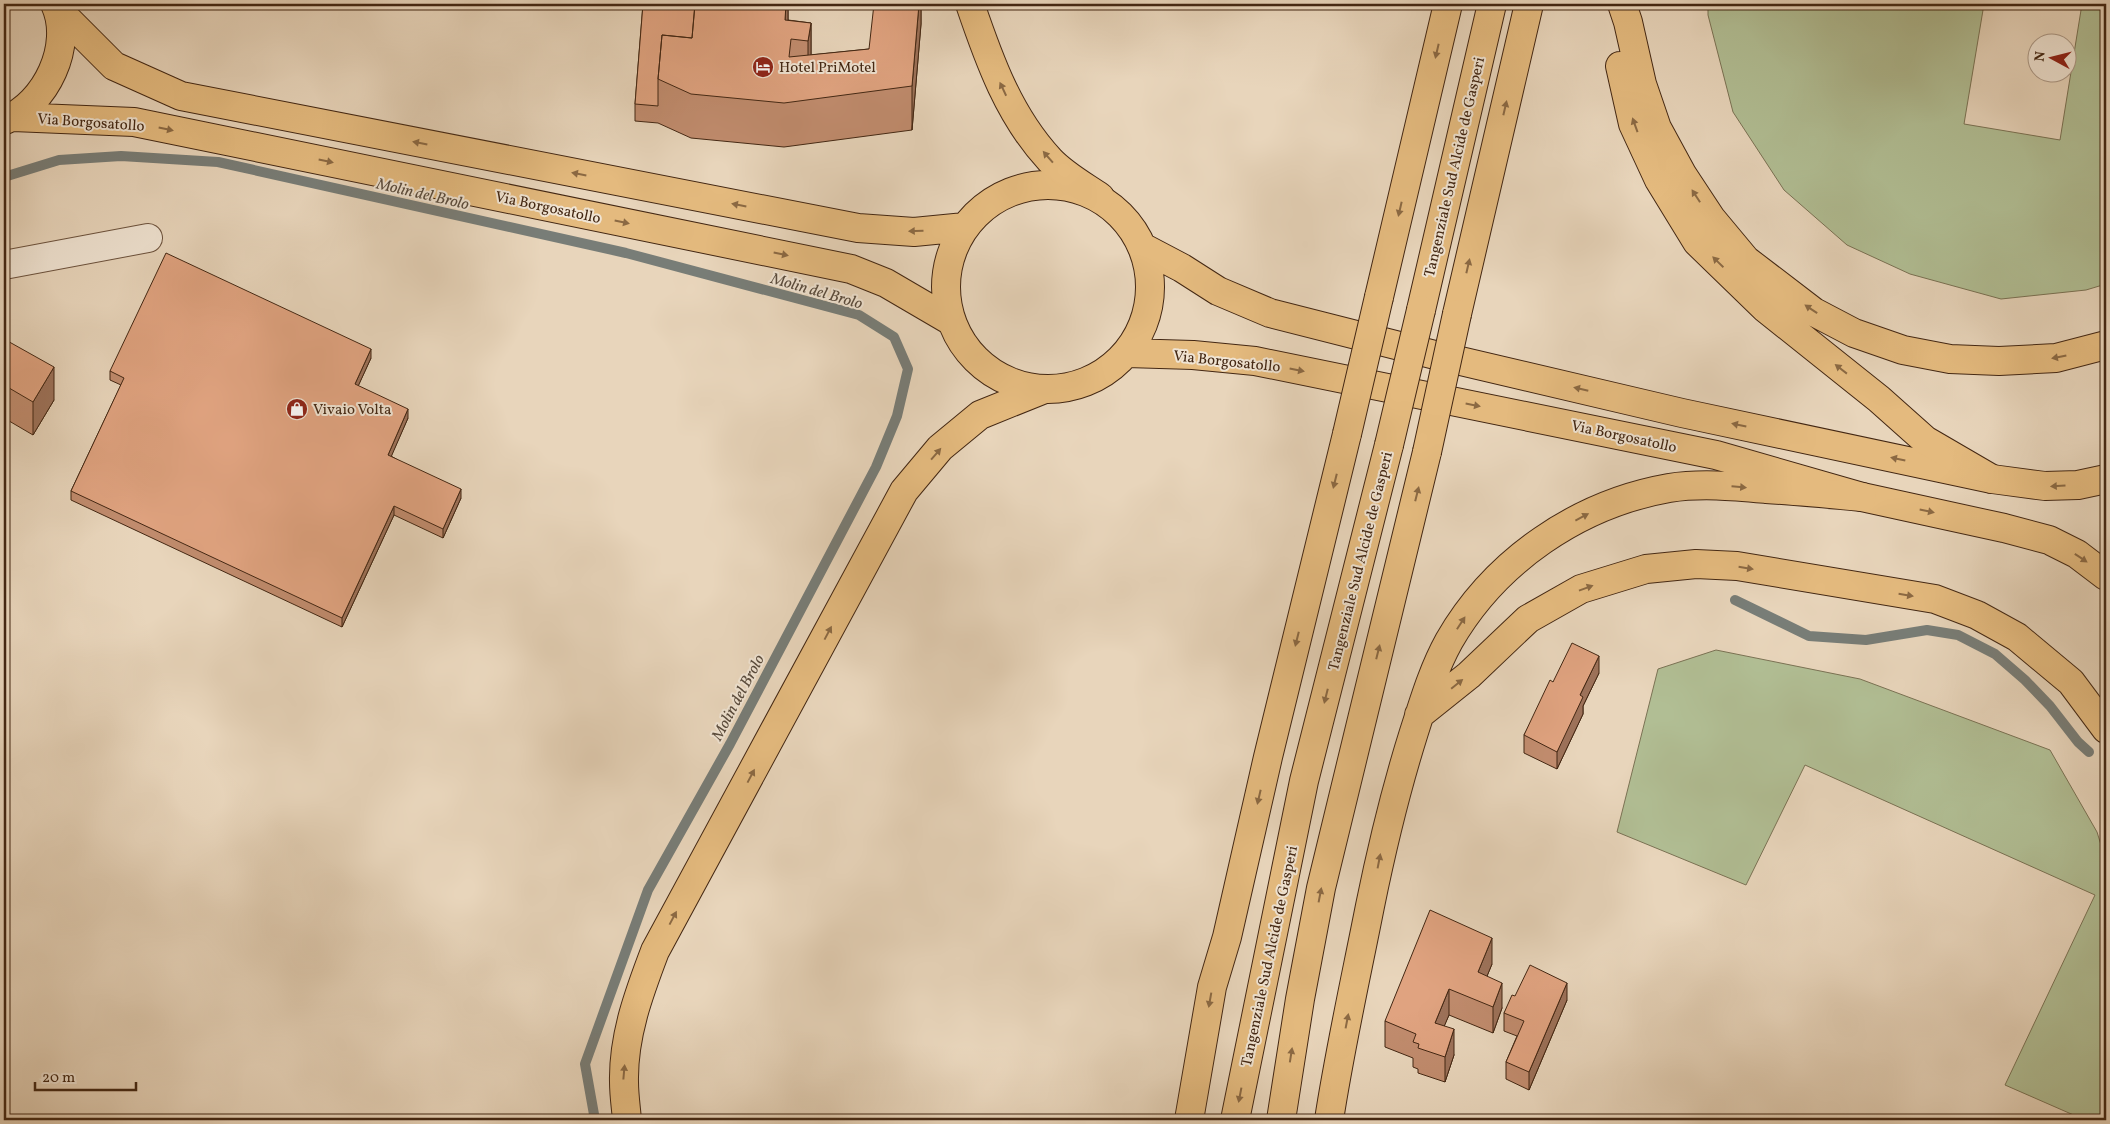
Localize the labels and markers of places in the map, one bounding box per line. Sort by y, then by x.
hotel icon: Hotel PriMotel [751,55,775,79]
place label: Hotel PriMotel [779,58,876,79]
shop icon: Vivaio Volta [285,397,309,421]
place label: Vivaio Volta [313,400,391,421]

